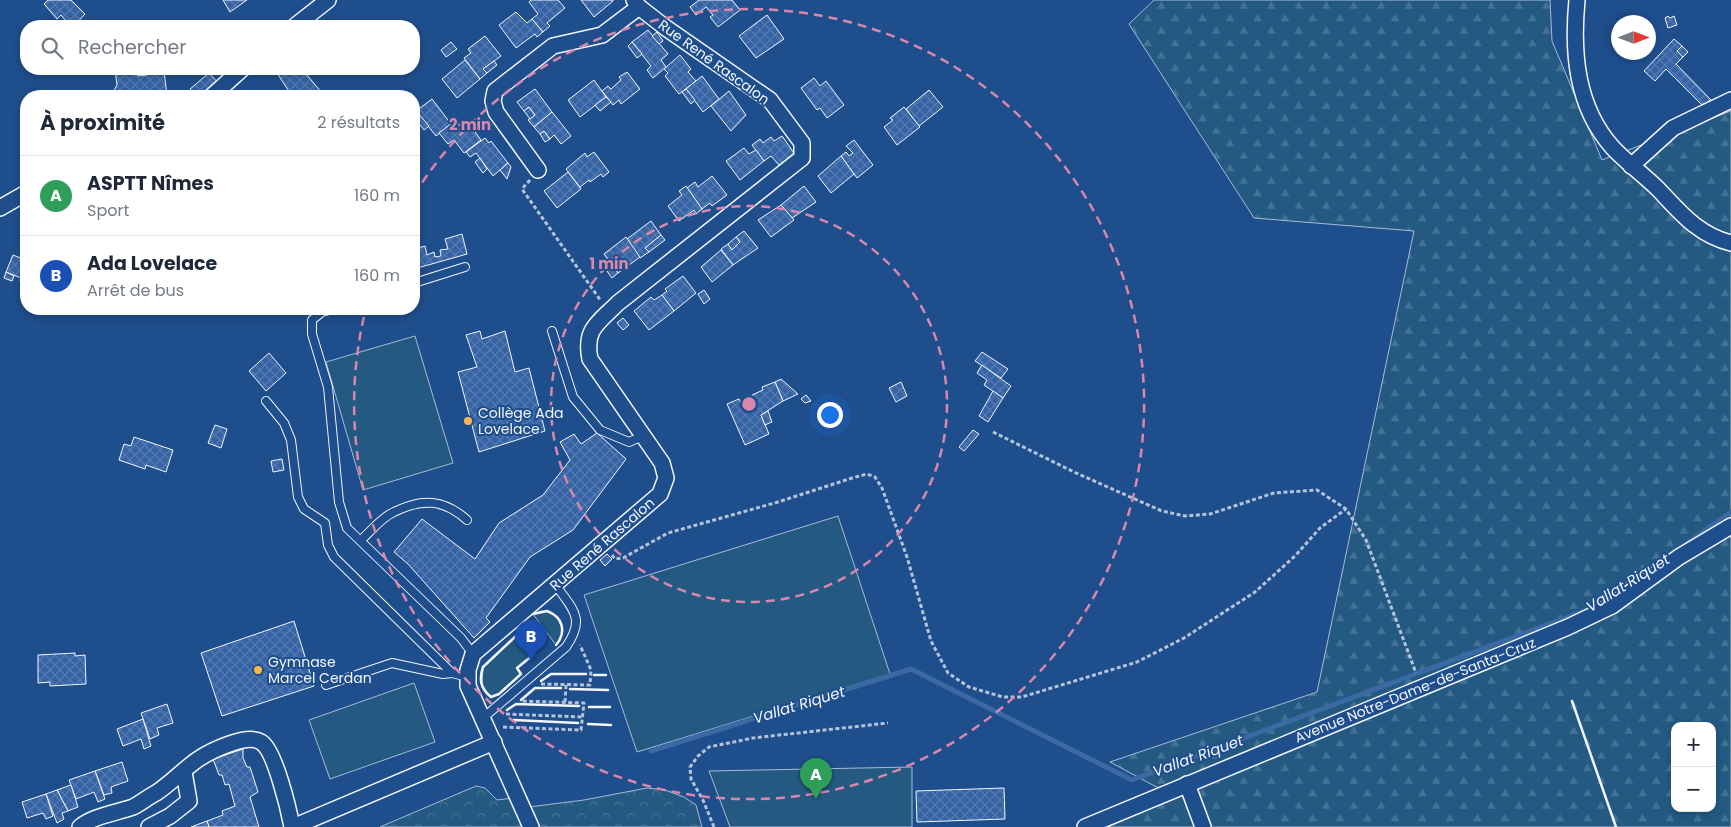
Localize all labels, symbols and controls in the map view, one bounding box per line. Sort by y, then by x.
street label: Rue René Rascalon [654,15,774,109]
north arrow [1611,15,1656,60]
search box [20,20,420,75]
icon: search [38,34,66,62]
text: Rechercher [78,34,186,61]
text: À proximité [40,108,165,137]
text: 2 résultats [317,111,400,134]
text: 2 min [449,114,491,135]
text: ASPTT Nîmes [87,170,214,197]
text: A [50,184,62,207]
text: 160 m [354,184,400,207]
text: Sport [87,199,129,222]
text: Ada Lovelace [87,250,217,277]
text: 1 min [589,253,629,274]
text: B [51,264,61,287]
text: 160 m [354,264,400,287]
text: Arrêt de bus [87,279,184,302]
centre of rings [740,395,758,413]
your location [817,402,843,428]
place label: Collège Ada Lovelace [478,403,564,439]
marker: Collège Ada Lovelace [462,415,474,427]
street label: Rue René Rascalon [545,493,659,595]
water label: Vallat Riquet [1582,548,1674,617]
pin: B [515,620,547,661]
street label: Avenue Notre-Dame-de-Santa-Cruz [1292,632,1538,748]
place label: Gymnase Marcel Cerdan [268,652,372,688]
marker: Gymnase Marcel Cerdan [252,664,264,676]
water label: Vallat Riquet [750,680,848,728]
map controls [1671,722,1716,812]
button: + [1671,722,1716,767]
water label: Vallat Riquet [1150,729,1247,782]
pin: A [800,758,832,799]
button: − [1671,767,1716,812]

